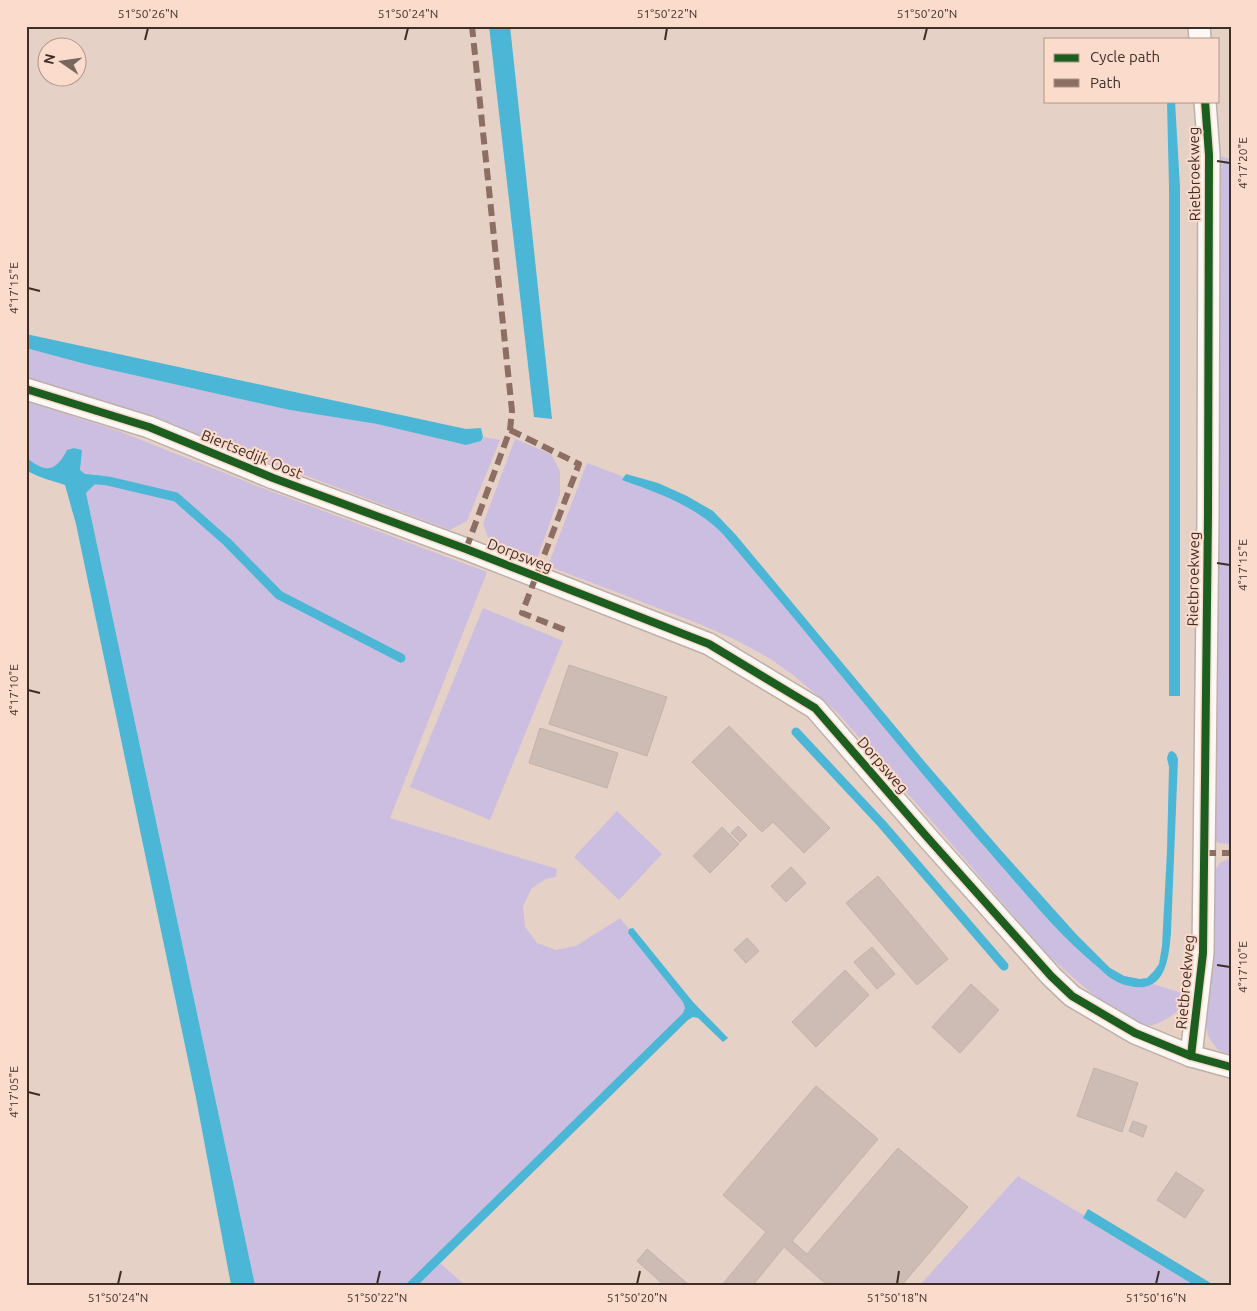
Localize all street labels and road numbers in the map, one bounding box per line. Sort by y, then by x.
street label: Rietbroekweg [1185,126,1203,222]
street label: Biertsedijk Oost [199,426,305,482]
street label: Rietbroekweg [1184,531,1202,627]
street label: Dorpsweg [485,535,555,575]
street label: Dorpsweg [854,733,912,797]
street label: Rietbroekweg [1172,934,1198,1030]

